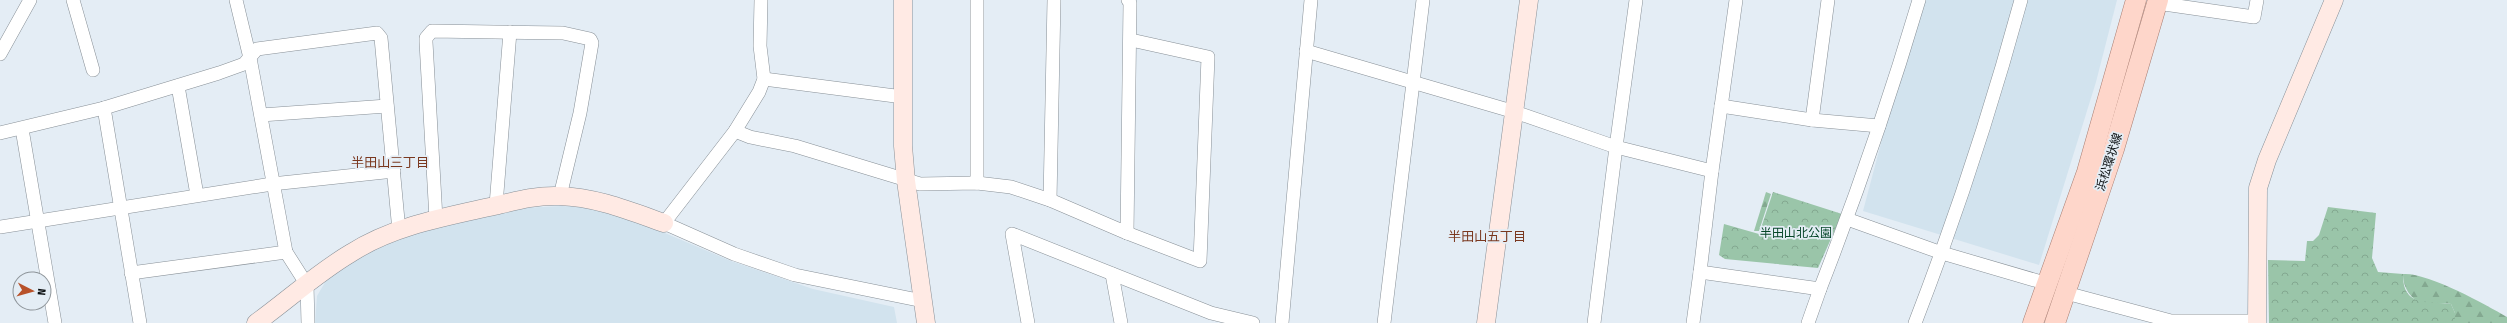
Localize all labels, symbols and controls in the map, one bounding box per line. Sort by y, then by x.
street label: 浜松環状線 [2093,131,2125,193]
district label: 半田山三丁目 [351,155,429,170]
park label: 半田山北公園 [1760,226,1832,240]
district label: 半田山五丁目 [1448,229,1526,244]
north arrow [12,271,52,311]
text: N [35,288,48,296]

